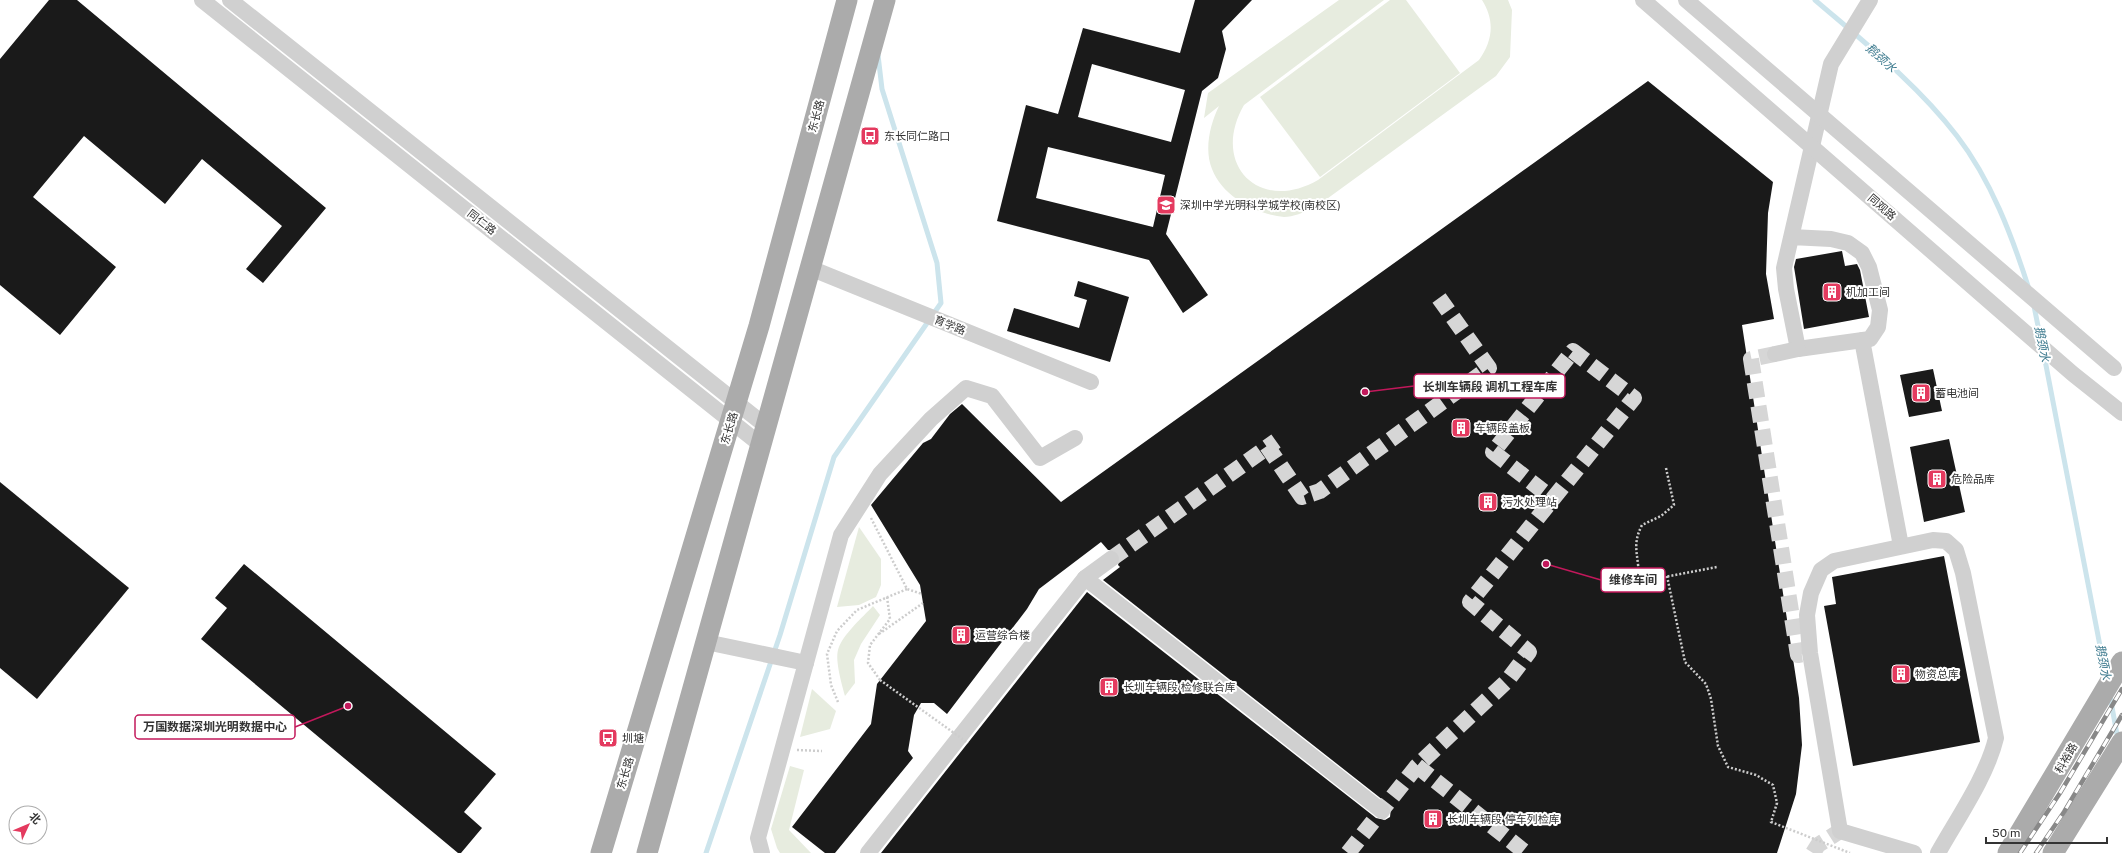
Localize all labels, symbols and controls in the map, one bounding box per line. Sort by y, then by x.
water label: 鹅颈水 [1863,41,1900,76]
street label: 东长路 [806,99,826,133]
bus stop icon: 东长同仁路口 [859,125,881,147]
place label: 东长同仁路口 [884,130,950,142]
street label: 同观路 [1866,192,1898,222]
school or university icon: 深圳中学光明科学城学校(南校区) [1155,194,1177,216]
place label: 深圳中学光明科学城学校(南校区) [1180,199,1341,211]
street label: 同仁路 [465,207,499,237]
building icon: 机加工间 [1821,281,1843,303]
place label: 机加工间 [1846,286,1890,298]
street label: 育学路 [932,313,968,337]
water label: 鹅颈水 [2032,325,2052,364]
callout: 长圳车辆段 调机工程车库 [1414,374,1565,398]
text: 长圳车辆段 调机工程车库 [1423,380,1557,394]
building icon: 蓄电池间 [1910,382,1932,404]
place label: 蓄电池间 [1935,387,1979,399]
street label: 东长路 [718,410,740,446]
building icon: 车辆段盖板 [1450,417,1472,439]
place label: 车辆段盖板 [1475,422,1530,434]
building icon: 危险品库 [1926,468,1948,490]
place label: 危险品库 [1951,473,1995,485]
building icon: 污水处理站 [1477,491,1499,513]
place label: 污水处理站 [1502,496,1557,508]
callout: 维修车间 [1601,568,1665,592]
text: 维修车间 [1609,573,1657,587]
building icon: 运营综合楼 [950,624,972,646]
place label: 运营综合楼 [975,629,1030,641]
water label: 鹅颈水 [2093,643,2113,682]
building icon: 物资总库 [1890,663,1912,685]
place label: 物资总库 [1915,668,1959,680]
building icon: 长圳车辆段 检修联合库 [1098,676,1120,698]
place label: 长圳车辆段 检修联合库 [1123,681,1236,693]
callout: 万国数据深圳光明数据中心 [135,715,295,739]
text: 万国数据深圳光明数据中心 [143,720,287,734]
bus stop icon: 圳塘 [597,727,619,749]
place label: 圳塘 [622,732,644,744]
street label: 科裕路 [2053,741,2079,775]
street label: 东长路 [614,755,636,791]
north arrow [8,805,48,845]
building icon: 长圳车辆段 停车列检库 [1422,808,1444,830]
text: 北 [27,810,43,826]
place label: 长圳车辆段 停车列检库 [1447,813,1560,825]
scale bar [1986,819,2107,845]
text: 50 m [1992,826,2020,840]

